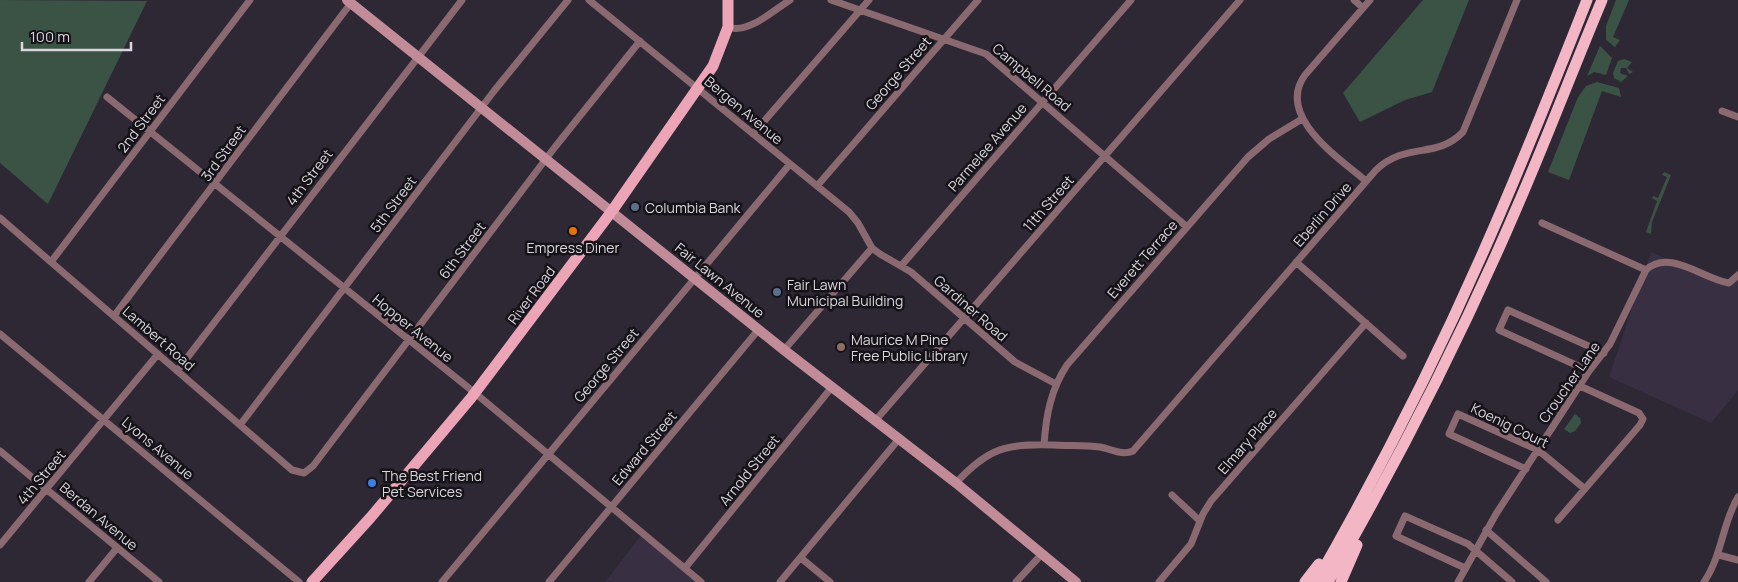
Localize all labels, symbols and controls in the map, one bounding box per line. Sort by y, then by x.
scale bar [22,20,131,52]
text: 100 m [30,26,70,47]
street label: George Street [861,32,935,114]
street label: Campbell Road [989,39,1075,115]
street label: Bergen Avenue [701,72,787,148]
street label: 2nd Street [113,90,169,156]
street label: Parmelee Avenue [943,99,1031,195]
street label: 3rd Street [196,121,250,185]
street label: 4th Street [282,145,337,209]
street label: 11th Street [1018,171,1078,235]
street label: 5th Street [366,172,421,236]
street label: Eberlin Drive [1289,178,1355,250]
place label: Columbia Bank [645,198,742,217]
marker: Columbia Bank [629,201,641,213]
street label: Everett Terrace [1103,216,1181,302]
street label: 6th Street [434,217,490,282]
marker: Empress Diner [567,225,579,237]
place label: Empress Diner [527,238,619,257]
street label: Fair Lawn Avenue [671,238,769,322]
street label: River Road [503,262,559,328]
street label: Gardiner Road [930,271,1012,345]
place label: Fair Lawn Municipal Building [787,275,903,310]
marker: Fair Lawn Municipal Building [771,286,783,298]
street label: Hopper Avenue [369,290,457,366]
street label: Lambert Road [119,301,199,375]
street label: George Street [569,324,643,406]
place label: Maurice M Pine Free Public Library [851,330,968,365]
street label: Croucher Lane [1534,338,1604,426]
marker: Maurice M Pine Free Public Library [835,341,847,353]
street label: Koenig Court [1468,398,1552,452]
street label: Elmary Place [1213,404,1281,478]
street label: Edward Street [607,407,681,489]
street label: Lyons Avenue [118,412,198,484]
street label: Arnold Street [715,430,784,509]
street label: 4th Street [12,445,70,508]
place label: The Best Friend Pet Services [382,466,482,501]
marker: The Best Friend Pet Services [366,477,378,489]
street label: Berdan Avenue [56,478,142,554]

